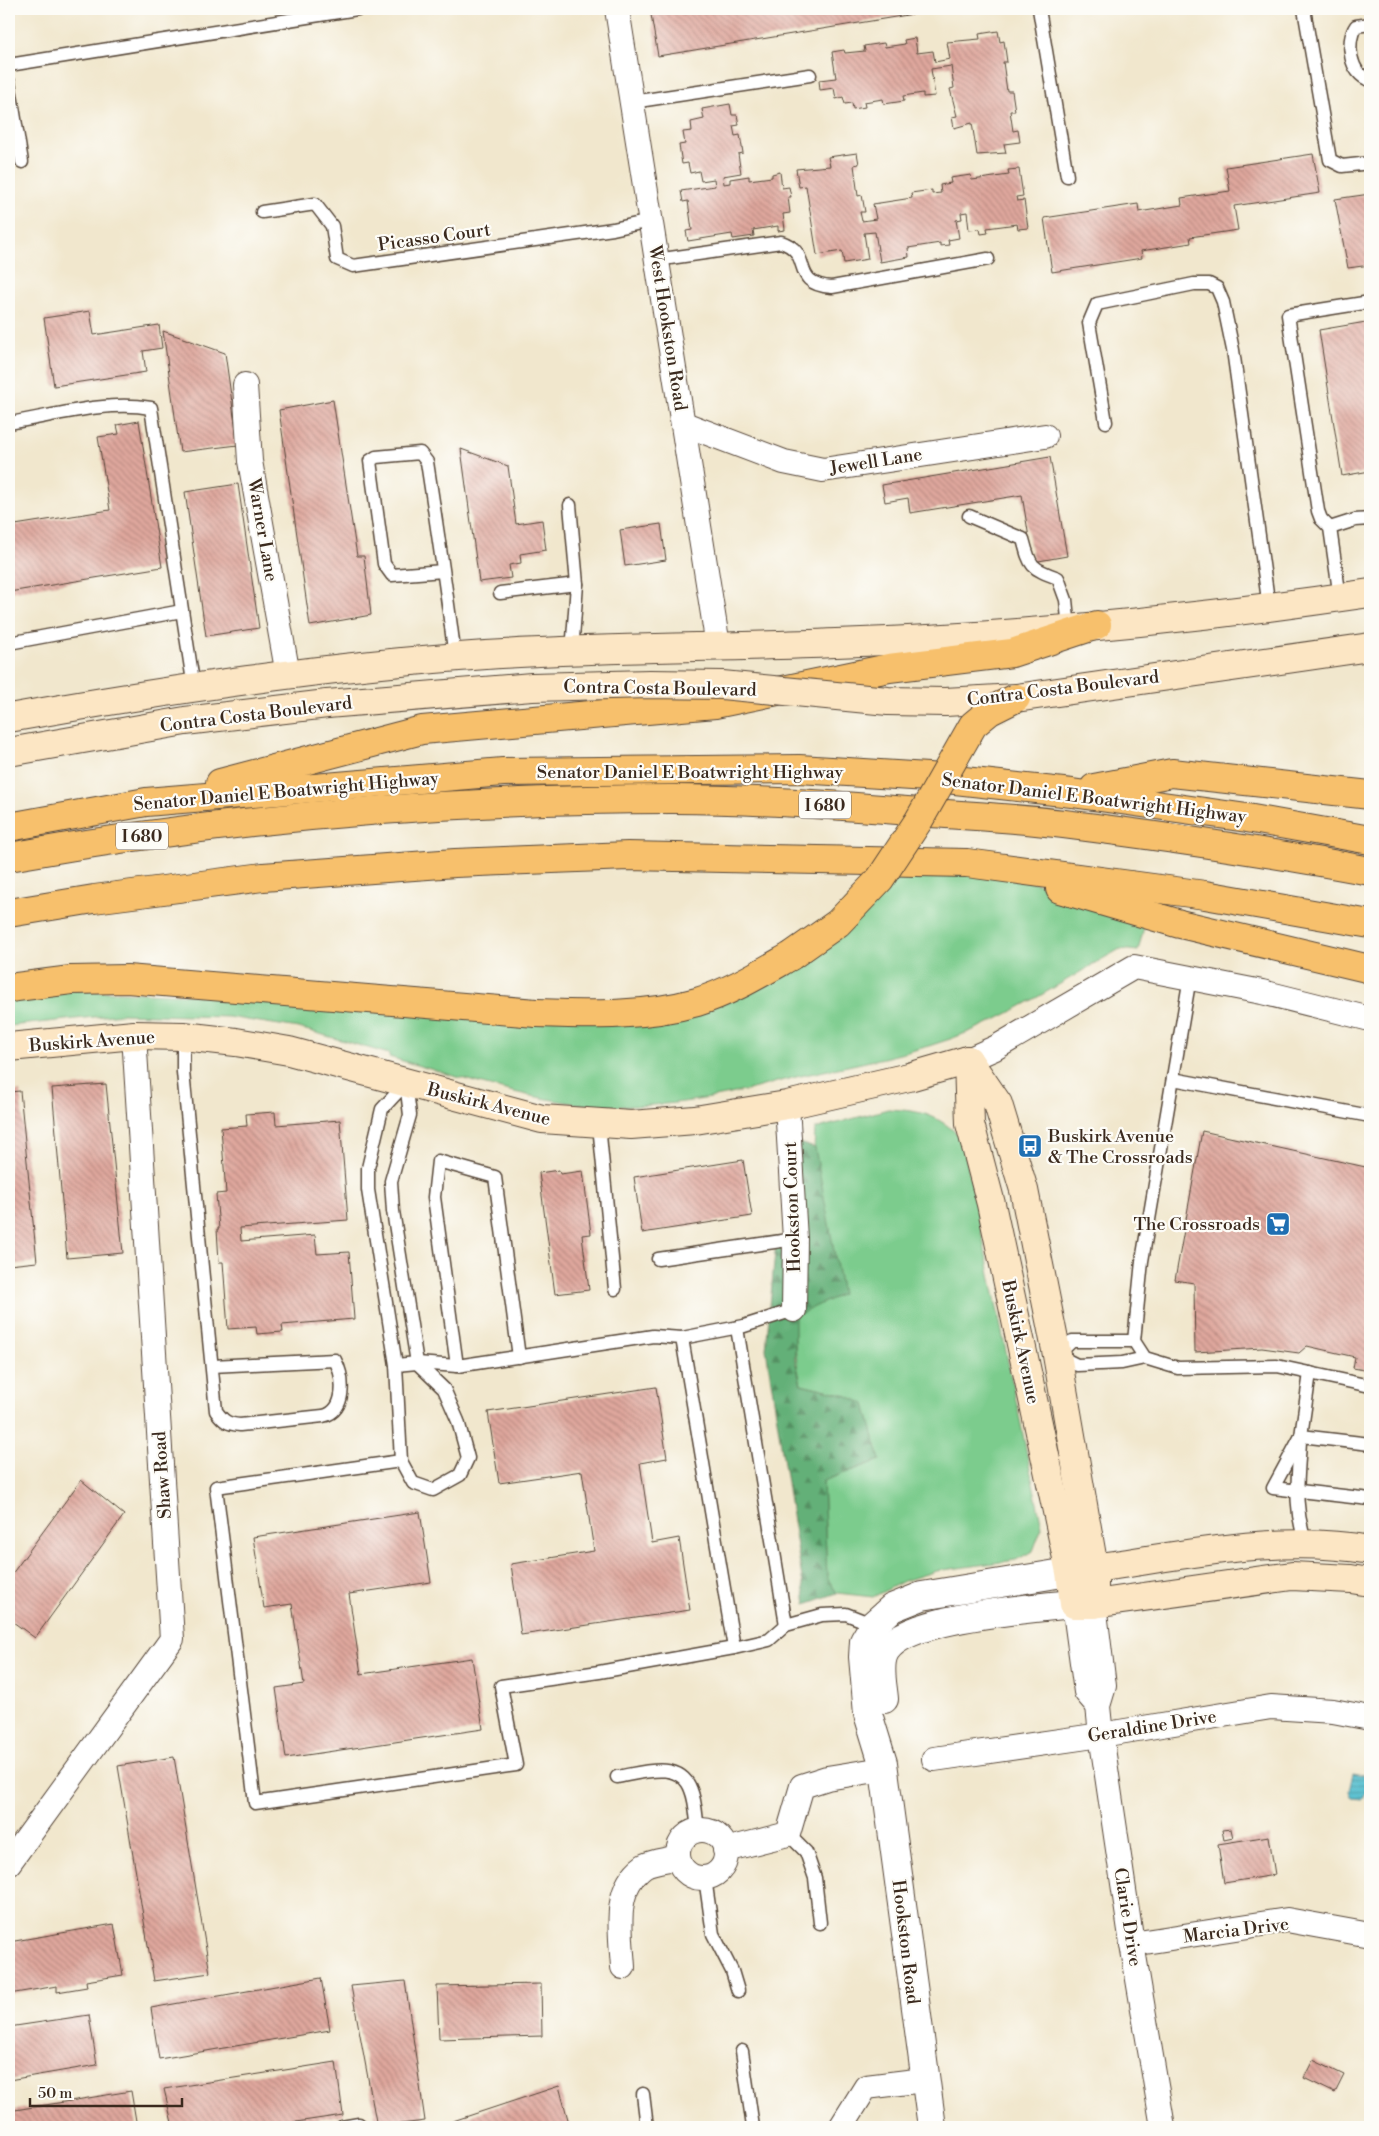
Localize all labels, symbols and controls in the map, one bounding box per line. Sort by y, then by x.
street label: Picasso Court [376,218,492,257]
street label: West Hookston Road [643,243,692,413]
street label: Jewell Lane [827,443,924,480]
street label: Warner Lane [242,476,283,584]
street label: Contra Costa Boulevard [966,665,1161,712]
street label: Contra Costa Boulevard [563,675,758,702]
street label: Contra Costa Boulevard [159,691,354,738]
street label: Senator Daniel E Boatwright Highway [537,761,843,784]
street label: Senator Daniel E Boatwright Highway [132,767,440,816]
street label: Senator Daniel E Boatwright Highway [940,768,1248,829]
road number: I 680 [799,792,851,818]
road number: I 680 [116,822,168,849]
street label: Buskirk Avenue [27,1026,156,1057]
street label: Buskirk Avenue [424,1078,553,1131]
place label: Buskirk Avenue & The Crossroads [1047,1125,1193,1169]
bus stop icon: Buskirk Avenue & The Crossroads [1017,1133,1043,1159]
street label: Hookston Court [779,1141,806,1273]
supermarket icon: The Crossroads [1265,1211,1291,1237]
place label: The Crossroads [1133,1213,1260,1236]
street label: Buskirk Avenue [996,1277,1045,1406]
street label: Shaw Road [148,1430,177,1520]
street label: Geraldine Drive [1086,1705,1218,1748]
street label: Clarie Drive [1108,1866,1147,1968]
street label: Hookston Road [886,1879,925,2006]
street label: Marcia Drive [1182,1913,1290,1948]
scale bar [30,2076,182,2108]
text: 50 m [38,2084,72,2103]

